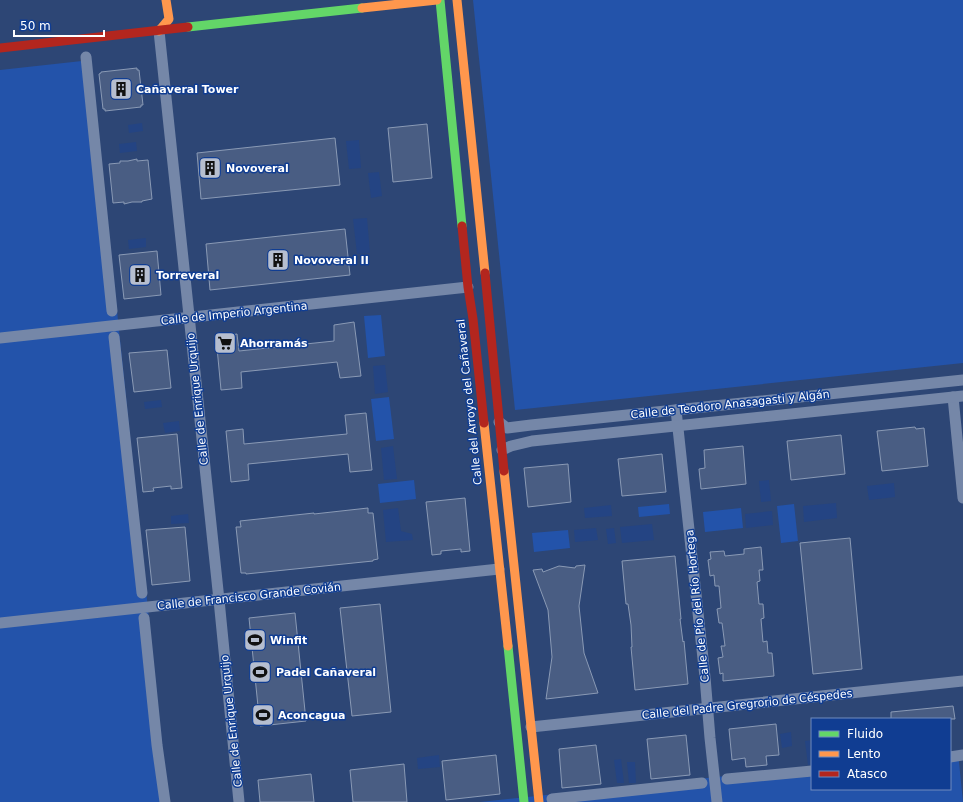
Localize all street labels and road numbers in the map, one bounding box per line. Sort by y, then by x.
street label: Calle de Imperio Argentina [160,299,308,328]
street label: Calle del Arroyo del Cañaveral [454,318,485,486]
street label: Calle de Enrique Urquijo [184,332,211,466]
street label: Calle de Teodoro Anasagasti y Algán [630,388,830,421]
street label: Calle de Pío del Río Hortega [683,529,712,683]
street label: Calle de Francisco Grande Covián [157,580,342,613]
street label: Calle de Enrique Urquijo [218,654,245,788]
street label: Calle del Padre Gregrorio de Céspedes [641,687,853,722]

